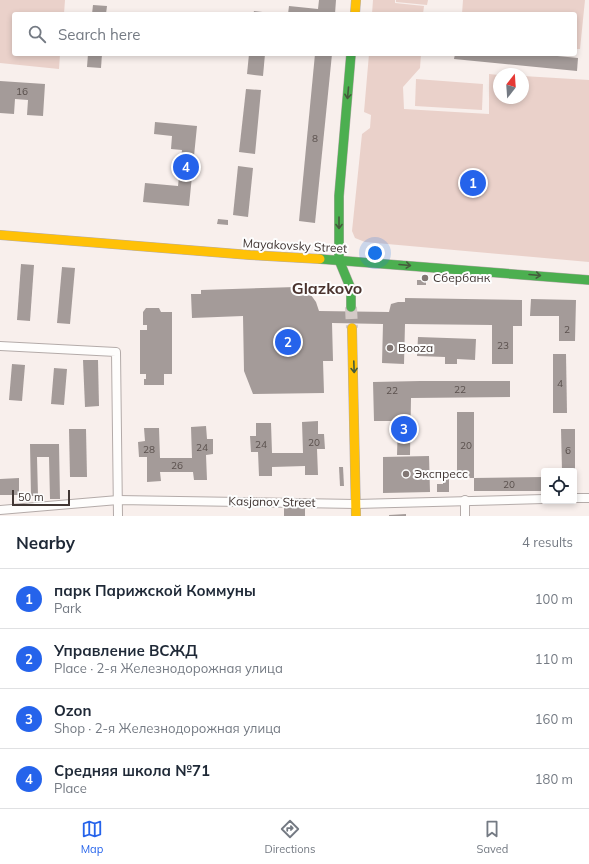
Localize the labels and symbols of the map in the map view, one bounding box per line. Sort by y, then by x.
north arrow [493,68,529,104]
house number: 16 [16,85,28,98]
one-way arrow [344,86,351,99]
house number: 8 [312,132,318,145]
pin: 4 [173,152,199,182]
pin: 1 [460,168,486,198]
one-way arrow [335,216,343,229]
street label: Mayakovsky Street [242,235,348,256]
your location [365,243,385,263]
one-way arrow [398,262,411,269]
place label: Сбербанк [433,270,491,285]
one-way arrow [528,272,541,279]
marker: Сбербанк [420,273,430,283]
district label: Glazkovo [292,278,362,298]
house number: 2 [564,323,570,336]
pin: 2 [275,327,301,357]
house number: 23 [497,339,509,352]
place label: Booza [398,340,433,355]
marker: Booza [385,343,395,353]
one-way arrow [350,360,357,373]
house number: 4 [557,377,563,390]
house number: 22 [454,383,466,396]
house number: 22 [386,384,398,397]
pin: 3 [391,414,417,444]
house number: 20 [308,436,320,449]
house number: 24 [255,438,267,451]
house number: 20 [460,439,472,452]
house number: 24 [196,441,208,454]
house number: 28 [143,443,155,456]
house number: 6 [565,444,571,457]
house number: 26 [171,459,183,472]
place label: Экспресс [414,466,468,481]
marker: Экспресс [401,469,411,479]
house number: 20 [503,478,515,491]
scale bar [12,488,70,507]
street label: Kasjanov Street [228,493,316,510]

